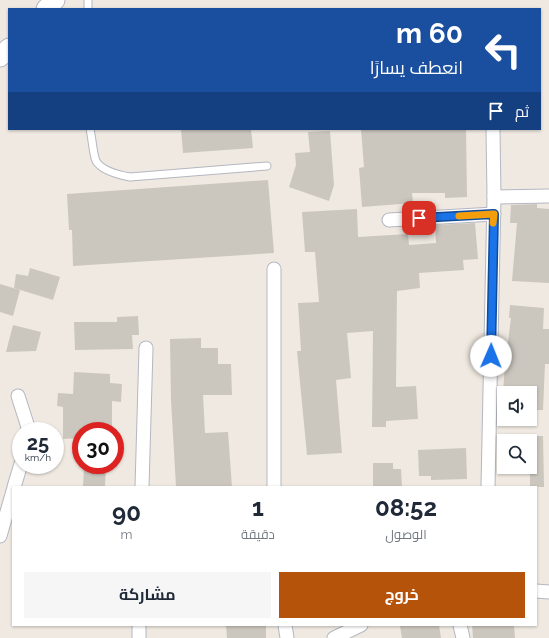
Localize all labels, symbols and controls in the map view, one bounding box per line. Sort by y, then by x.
text: 60 m [396,17,463,50]
icon: left [477,24,529,76]
text: انعطف يسارًا [370,57,463,78]
icon: arrive [485,100,507,122]
text: ثم [515,103,529,121]
pin [402,201,436,235]
icon: arrive [408,207,430,229]
position arrow [470,335,512,377]
map controls [497,386,537,474]
button: sound [497,386,537,426]
speed limit sign: 30 [72,422,124,474]
text: 25 [27,431,49,455]
button: search [497,434,537,474]
text: km/h [25,452,51,463]
text: 1 [252,493,264,522]
text: 08:52 [375,493,437,522]
text: 90 [112,498,141,527]
text: m [121,527,133,542]
text: دقيقة [241,527,275,542]
text: الوصول [385,527,427,542]
button: مشاركة [24,572,271,618]
button: خروج [279,572,525,618]

